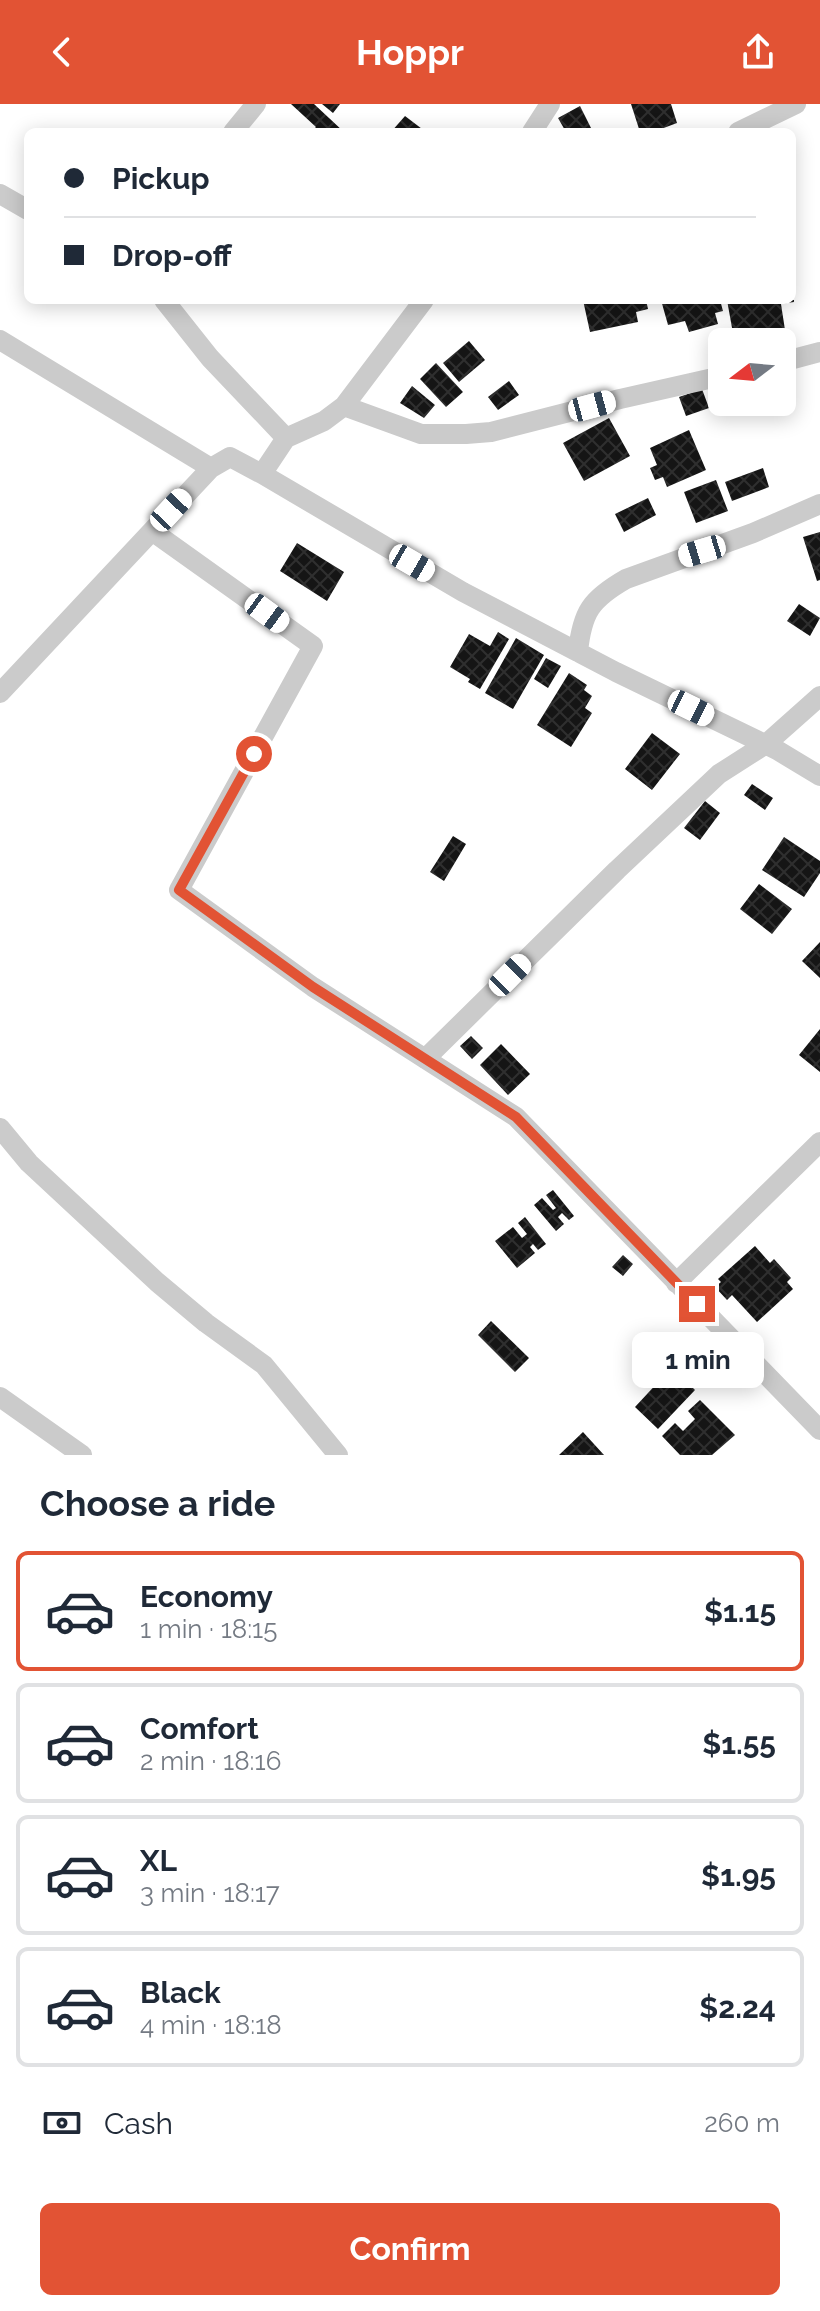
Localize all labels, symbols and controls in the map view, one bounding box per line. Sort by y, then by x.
icon: back [40,30,84,74]
icon: share [736,30,780,74]
text: Hoppr [356,31,464,73]
text: Pickup [112,161,210,196]
text: Drop-off [112,238,232,273]
north arrow [708,328,796,416]
map controls [708,328,796,416]
car [566,388,618,424]
car [146,484,196,536]
car [676,533,728,569]
car [385,541,439,585]
car [241,589,293,637]
car [664,687,718,729]
route start [236,736,272,772]
car [485,950,535,1000]
route end [679,1286,715,1322]
callout: 1 min [631,1332,763,1388]
text: 1 min [665,1345,731,1375]
text: Choose a ride [40,1482,275,1524]
icon: car [44,1575,116,1647]
text: Economy [140,1579,273,1614]
text: $1.15 [704,1594,776,1629]
text: 1 min · 18:15 [140,1614,277,1644]
icon: car [44,1707,116,1779]
text: Comfort [140,1711,259,1746]
text: $1.55 [702,1726,776,1761]
text: 2 min · 18:16 [140,1746,281,1776]
icon: car [44,1839,116,1911]
text: XL [140,1843,177,1878]
text: $1.95 [701,1858,776,1893]
text: 3 min · 18:17 [140,1878,280,1908]
icon: car [44,1971,116,2043]
text: Black [140,1975,221,2010]
text: $2.24 [699,1990,776,2025]
text: 4 min · 18:18 [140,2010,282,2040]
icon: cash [40,2101,84,2145]
text: Cash [104,2106,173,2141]
text: 260 m [704,2108,780,2138]
button: Confirm [40,2203,780,2295]

